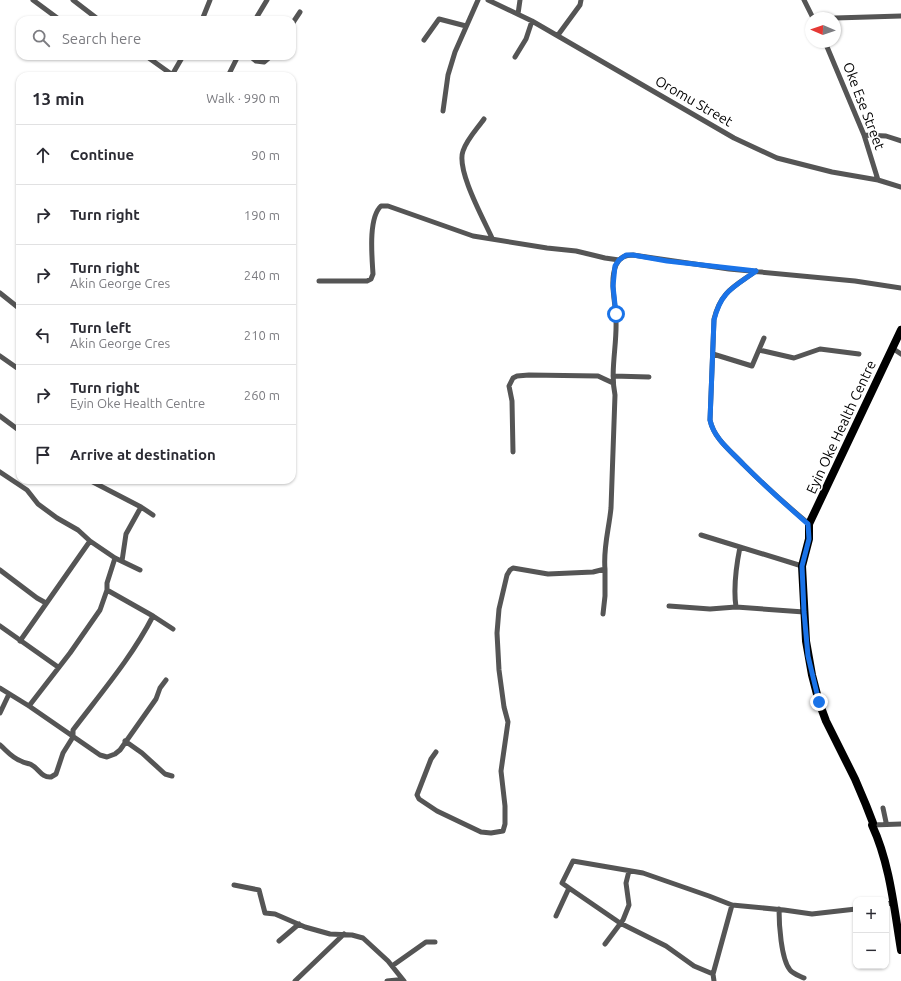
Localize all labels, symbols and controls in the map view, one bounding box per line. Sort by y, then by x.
north arrow [805,12,841,48]
search box [16,16,296,60]
icon: search [30,27,52,49]
text: Search here [62,30,141,47]
street label: Oke Ese Street [840,60,888,153]
street label: Oromu Street [652,72,736,130]
text: 13 min [32,89,85,108]
text: Walk · 990 m [206,91,280,105]
icon: ahead [32,144,54,166]
text: Continue [70,146,134,163]
text: 90 m [251,148,280,162]
icon: right [32,204,54,226]
text: Turn right [70,206,140,223]
text: 190 m [244,208,280,222]
text: Turn right [70,259,140,276]
icon: right [32,264,54,286]
text: 240 m [244,268,280,282]
text: Akin George Cres [70,276,170,290]
route start [607,305,625,323]
text: Turn left [70,319,131,336]
icon: left [32,324,54,346]
text: 210 m [244,328,280,342]
text: Akin George Cres [70,336,170,350]
street label: Eyin Oke Health Centre [803,358,879,496]
text: Turn right [70,379,140,396]
icon: right [32,384,54,406]
text: 260 m [244,388,280,402]
text: Eyin Oke Health Centre [70,396,205,410]
icon: arrive [32,444,54,466]
text: Arrive at destination [70,446,216,463]
route end [810,693,828,711]
map controls [853,897,889,969]
button: + [853,897,889,933]
button: − [853,933,889,969]

